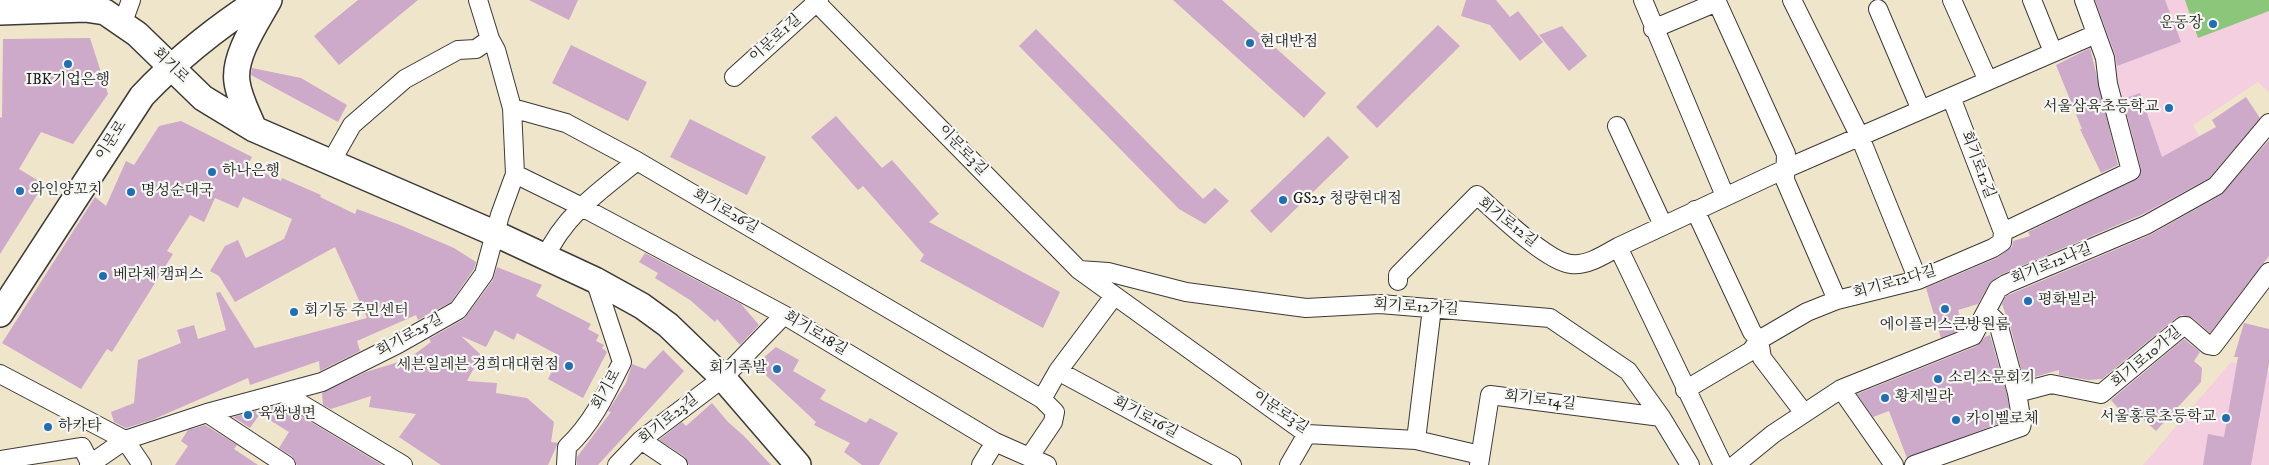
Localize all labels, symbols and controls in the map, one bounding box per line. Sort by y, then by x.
street label: 이문로1길 [746,11,806,67]
place label: 운동장 [2160,15,2203,33]
marker: 운동장 [2207,18,2219,30]
place label: 현대반점 [1260,34,1318,52]
marker: 현대반점 [1244,37,1256,49]
street label: 회기로 [148,44,192,88]
marker: IBK기업은행 [62,58,74,70]
place label: IBK기업은행 [26,72,110,90]
place label: 서울삼육초등학교 [2043,99,2159,117]
marker: 서울삼육초등학교 [2163,102,2175,114]
street label: 이문로 [93,118,131,164]
street label: 이문로3길 [933,122,991,180]
street label: 회기로12길 [1956,129,1998,201]
place label: 하나은행 [222,163,280,181]
marker: 하나은행 [206,166,218,178]
place label: 와인양꼬치 [30,182,102,200]
place label: 명성순대국 [141,183,213,201]
marker: 와인양꼬치 [14,185,26,197]
marker: 명성순대국 [125,186,137,198]
street label: 회기로26길 [689,186,761,238]
place label: GS25 청량현대점 [1293,191,1402,209]
marker: GS25 청량현대점 [1277,194,1289,206]
street label: 회기로12길 [1474,194,1540,252]
street label: 회기로12나길 [2009,241,2095,289]
street label: 회기로12다길 [1852,263,1938,303]
place label: 베라체 캠퍼스 [113,267,203,285]
marker: 베라체 캠퍼스 [97,270,109,282]
place label: 평화빌라 [2038,292,2096,310]
marker: 평화빌라 [2022,295,2034,307]
street label: 회기로12가길 [1373,296,1459,320]
place label: 회기동 주민센터 [304,303,409,321]
marker: 에이플러스큰방원룸 [1939,303,1951,315]
marker: 회기동 주민센터 [288,306,300,318]
street label: 회기로18길 [780,308,850,360]
street label: 회기로25길 [374,311,446,361]
place label: 에이플러스큰방원룸 [1880,317,2010,335]
street label: 회기로10가길 [2108,323,2186,393]
place label: 세븐일레븐 경희대대현점 [396,357,559,375]
marker: 세븐일레븐 경희대대현점 [563,360,575,372]
place label: 회기족발 [709,360,767,378]
marker: 회기족발 [771,363,783,375]
street label: 회기로 [589,367,625,413]
place label: 소리소문회기 [1948,370,2035,388]
marker: 소리소문회기 [1932,373,1944,385]
street label: 이문로3길 [1249,388,1311,438]
street label: 회기로14길 [1503,388,1577,414]
place label: 황제빌라 [1895,389,1953,407]
street label: 회기로23길 [636,391,702,449]
marker: 황제빌라 [1879,392,1891,404]
street label: 회기로16길 [1109,393,1181,443]
place label: 육쌈냉면 [258,406,316,424]
marker: 육쌈냉면 [242,409,254,421]
place label: 서울홍릉초등학교 [2100,409,2216,427]
place label: 카이벨로체 [1966,411,2038,429]
marker: 서울홍릉초등학교 [2220,412,2232,424]
marker: 카이벨로체 [1950,414,1962,426]
place label: 하카타 [58,418,101,436]
marker: 하카타 [42,421,54,433]

